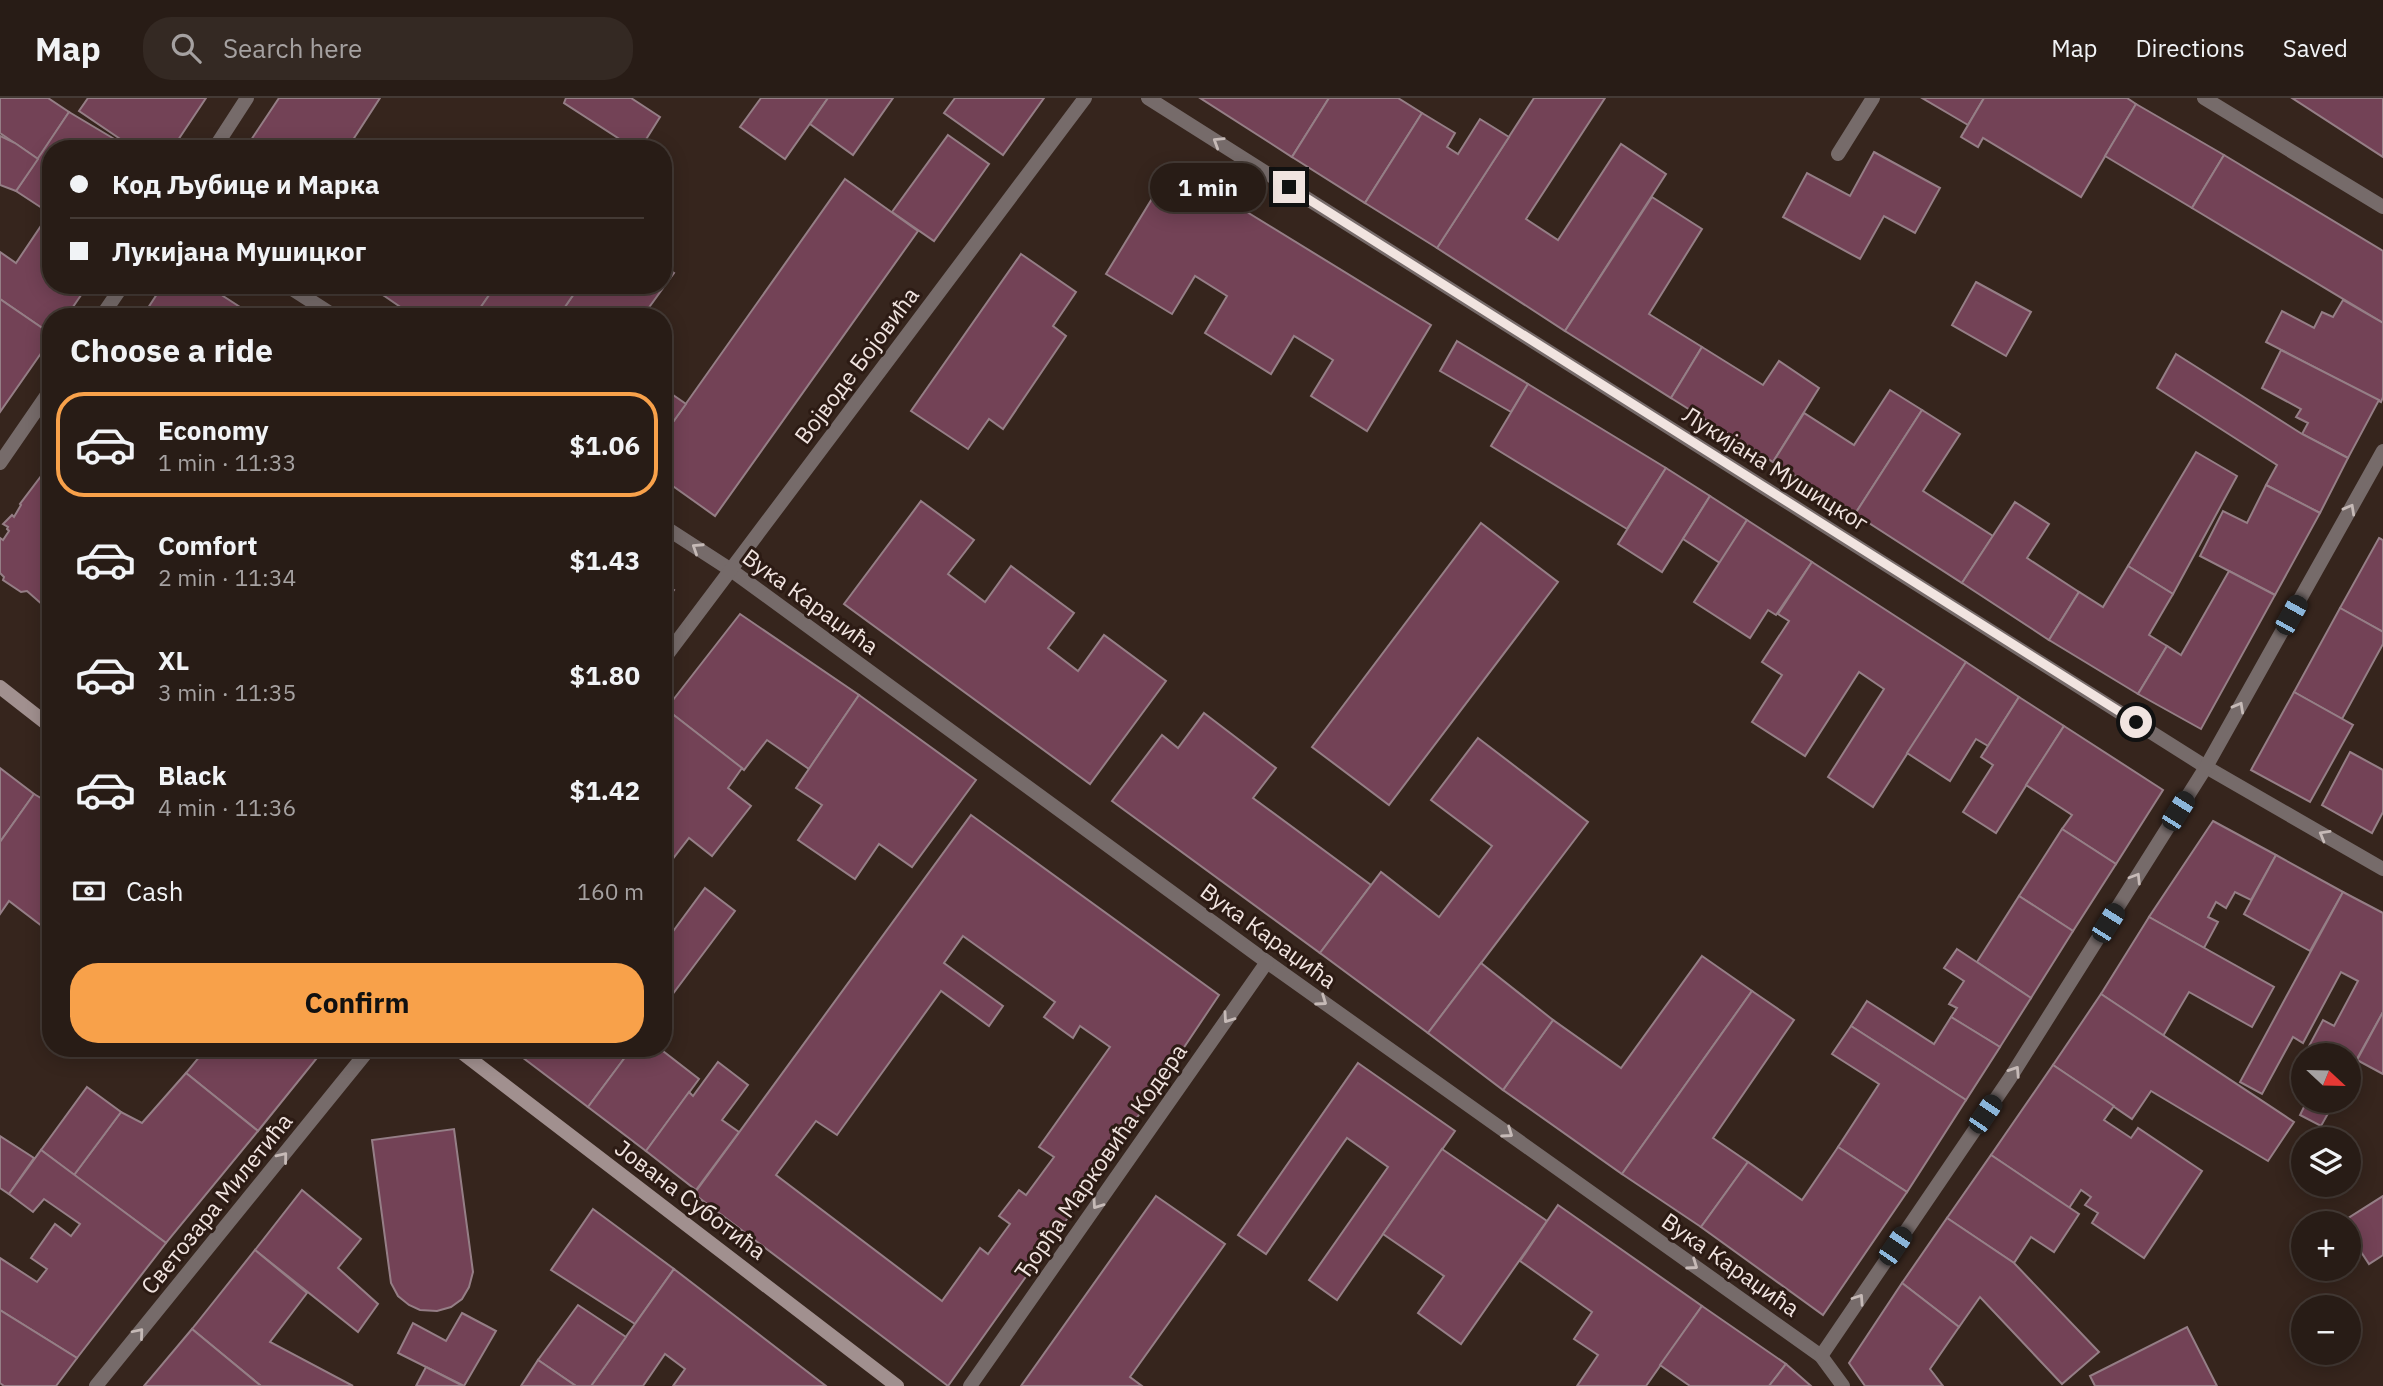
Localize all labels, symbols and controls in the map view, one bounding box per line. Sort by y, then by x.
search box [143,17,633,80]
text: Map [35,27,101,70]
icon: search [167,29,205,67]
text: Search here [223,31,362,65]
text: Map [2051,32,2097,64]
text: Directions [2135,32,2245,64]
text: Saved [2283,32,2348,64]
one-way arrow [1212,137,1225,150]
callout: 1 min [1149,162,1264,212]
text: Код Љубице и Марка [112,167,380,201]
route end [1273,171,1305,203]
text: 1 min [1178,172,1238,202]
text: Лукијана Мушицког [112,234,366,268]
street label: Војводе Бојовића [787,281,925,449]
text: Choose a ride [70,329,273,371]
street label: Лукијана Мушицког [1677,399,1875,537]
icon: car [74,413,137,476]
text: Economy [158,413,269,447]
text: $1.06 [570,428,640,462]
text: 1 min · 11:33 [158,447,296,477]
one-way arrow [2342,503,2355,516]
icon: car [74,528,137,591]
text: Comfort [158,528,257,562]
street label: Вука Караџића [737,541,885,661]
text: $1.43 [570,543,640,577]
one-way arrow [692,544,705,556]
text: 2 min · 11:34 [158,562,296,592]
car [2272,592,2311,638]
icon: car [74,643,137,706]
text: XL [158,643,189,677]
text: $1.80 [570,658,640,692]
text: 3 min · 11:35 [158,677,296,707]
one-way arrow [2231,702,2244,714]
route start [2120,706,2152,738]
icon: car [74,758,137,821]
text: Black [158,758,226,792]
text: $1.42 [570,773,640,807]
car [2158,788,2199,834]
text: 4 min · 11:36 [158,792,296,822]
one-way arrow [2318,830,2331,843]
icon: cash [70,872,108,910]
one-way arrow [2127,873,2140,886]
text: Cash [126,874,183,908]
street label: Вука Караџића [1195,875,1343,995]
text: 160 m [577,876,644,906]
car [2088,900,2129,946]
button: Confirm [70,963,644,1043]
one-way arrow [1314,993,1327,1005]
one-way arrow [1224,1010,1236,1023]
street label: Ђорђа Марковића Кодера [1007,1037,1193,1285]
north arrow [2291,1043,2361,1113]
map controls [2291,1043,2361,1365]
one-way arrow [2006,1065,2019,1078]
car [1965,1091,2006,1137]
street label: Светозара Милетића [134,1106,298,1300]
one-way arrow [1500,1125,1513,1137]
button: layers [2291,1127,2361,1197]
street label: Јована Суботића [609,1132,773,1266]
one-way arrow [275,1152,287,1165]
one-way arrow [1093,1196,1105,1209]
street label: Вука Караџића [1656,1205,1806,1323]
button: + [2291,1211,2361,1281]
car [1875,1223,1916,1269]
one-way arrow [1685,1257,1698,1269]
one-way arrow [1851,1294,1864,1307]
button: − [2291,1295,2361,1365]
one-way arrow [131,1329,143,1342]

